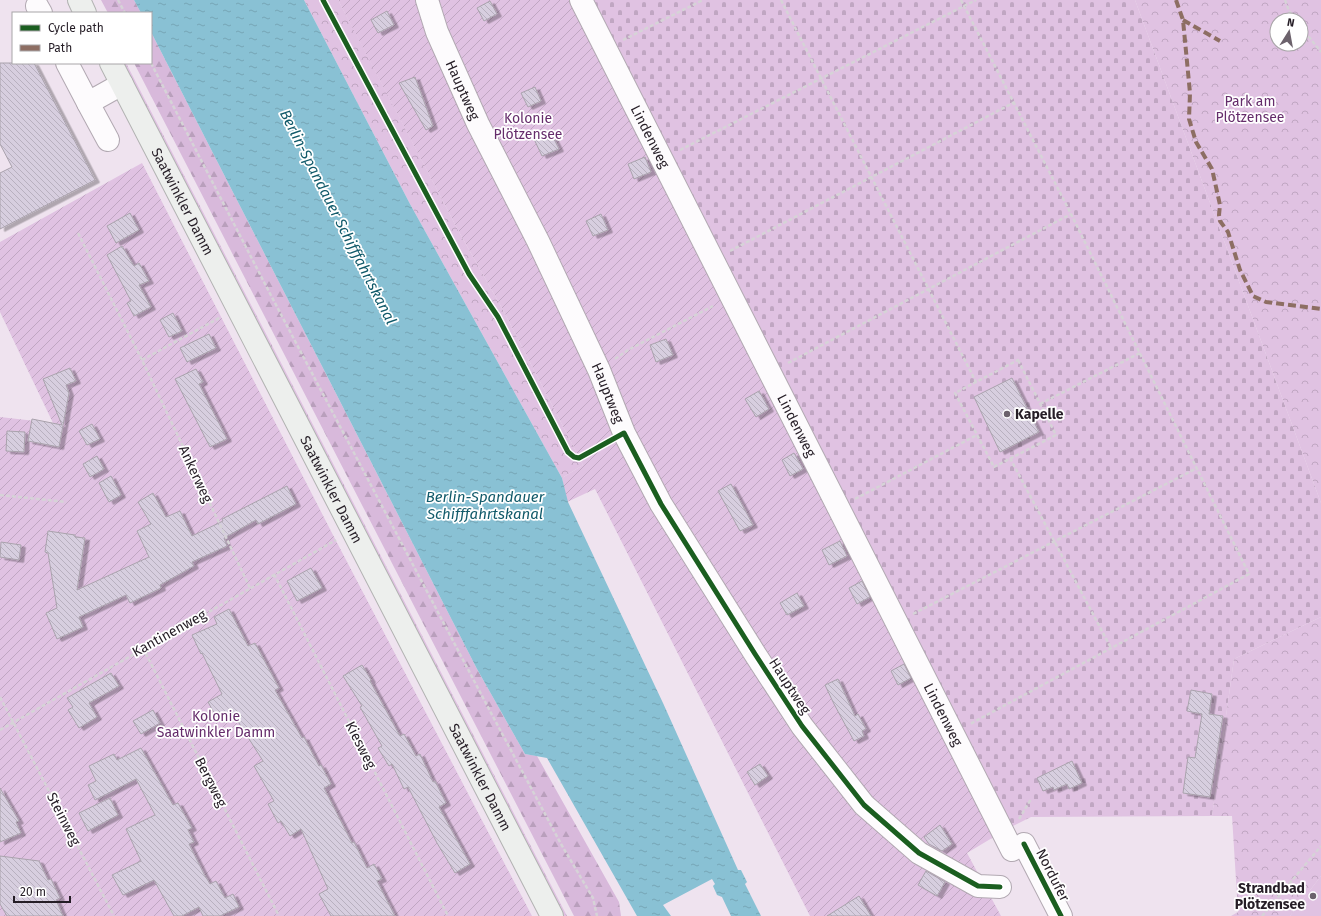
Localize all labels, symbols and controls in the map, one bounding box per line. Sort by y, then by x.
legend [12,12,152,64]
north arrow [1269,12,1309,52]
text: N [1286,16,1296,30]
text: Cycle path [48,21,104,35]
text: Path [48,41,72,55]
street label: Hauptweg [442,58,483,123]
park label: Park am Plötzensee [1216,93,1284,126]
street label: Lindenweg [627,102,673,172]
water label: Berlin-Spandauer Schifffahrtskanal [276,107,400,327]
park label: Kolonie Plötzensee [494,110,562,143]
street label: Saatwinkler Damm [147,145,217,258]
street label: Hauptweg [588,360,628,426]
street label: Lindenweg [773,391,820,461]
place label: Kapelle [1015,406,1064,423]
marker: Kapelle [1002,409,1012,419]
street label: Saatwinkler Damm [296,433,366,546]
street label: Ankerweg [175,443,216,506]
water label: Berlin-Spandauer Schifffahrtskanal [426,488,546,523]
street label: Kantinenweg [129,606,210,661]
street label: Hauptweg [765,655,814,718]
street label: Lindenweg [920,680,966,750]
park label: Kolonie Saatwinkler Damm [157,708,275,741]
street label: Kiesweg [341,719,380,773]
street label: Saatwinkler Damm [445,721,515,834]
street label: Bergweg [191,754,231,811]
street label: Steinweg [43,790,84,849]
street label: Nordufer [1032,846,1073,905]
scale bar [14,878,70,904]
place label: Strandbad Plötzensee [1235,880,1305,913]
text: 20 m [20,885,46,899]
marker: Strandbad Plötzensee [1308,891,1318,901]

